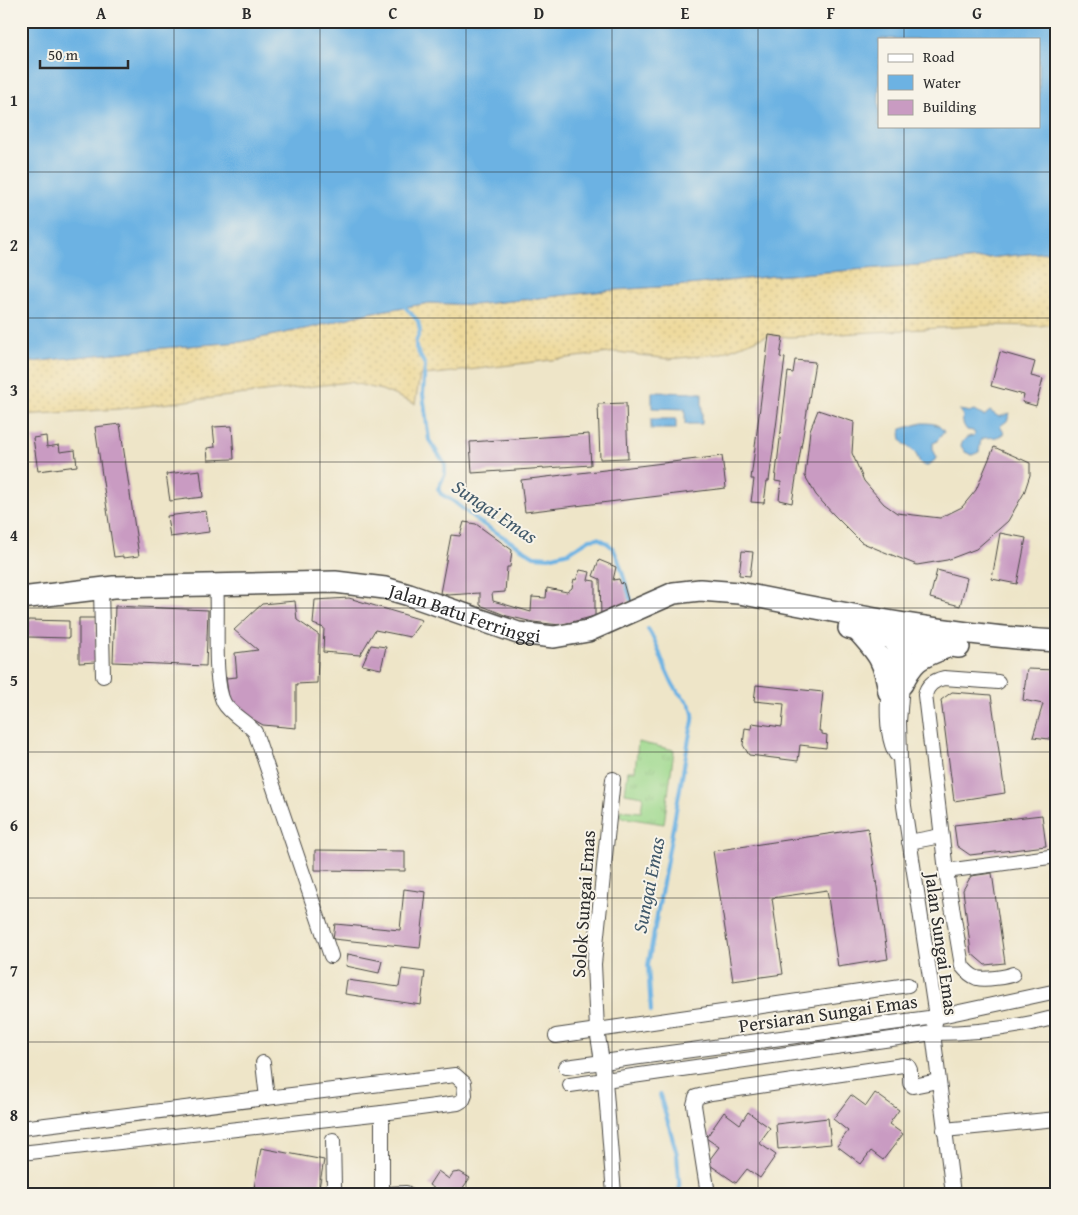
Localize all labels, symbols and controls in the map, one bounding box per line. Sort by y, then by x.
text: A [96,1,107,25]
text: B [242,1,252,25]
text: C [388,1,398,25]
text: D [534,1,544,25]
text: E [681,1,690,25]
text: F [827,1,835,25]
text: G [972,1,982,25]
scale bar [40,38,128,70]
legend [878,38,1040,128]
text: 50 m [48,44,79,65]
text: Road [923,46,954,67]
text: Water [923,72,961,93]
text: 1 [10,88,18,112]
text: Building [923,96,977,117]
text: 2 [10,233,18,257]
text: 3 [10,378,18,402]
water label: Sungai Emas [447,472,544,551]
text: 4 [10,523,18,547]
street label: Jalan Batu Ferringgi [384,575,542,649]
text: 5 [10,668,18,692]
text: 6 [10,813,18,837]
street label: Solok Sungai Emas [564,829,602,979]
water label: Sungai Emas [624,834,672,936]
street label: Jalan Sungai Emas [918,869,966,1017]
text: 7 [10,958,18,982]
street label: Persiaran Sungai Emas [737,987,919,1039]
text: 8 [10,1103,18,1127]

